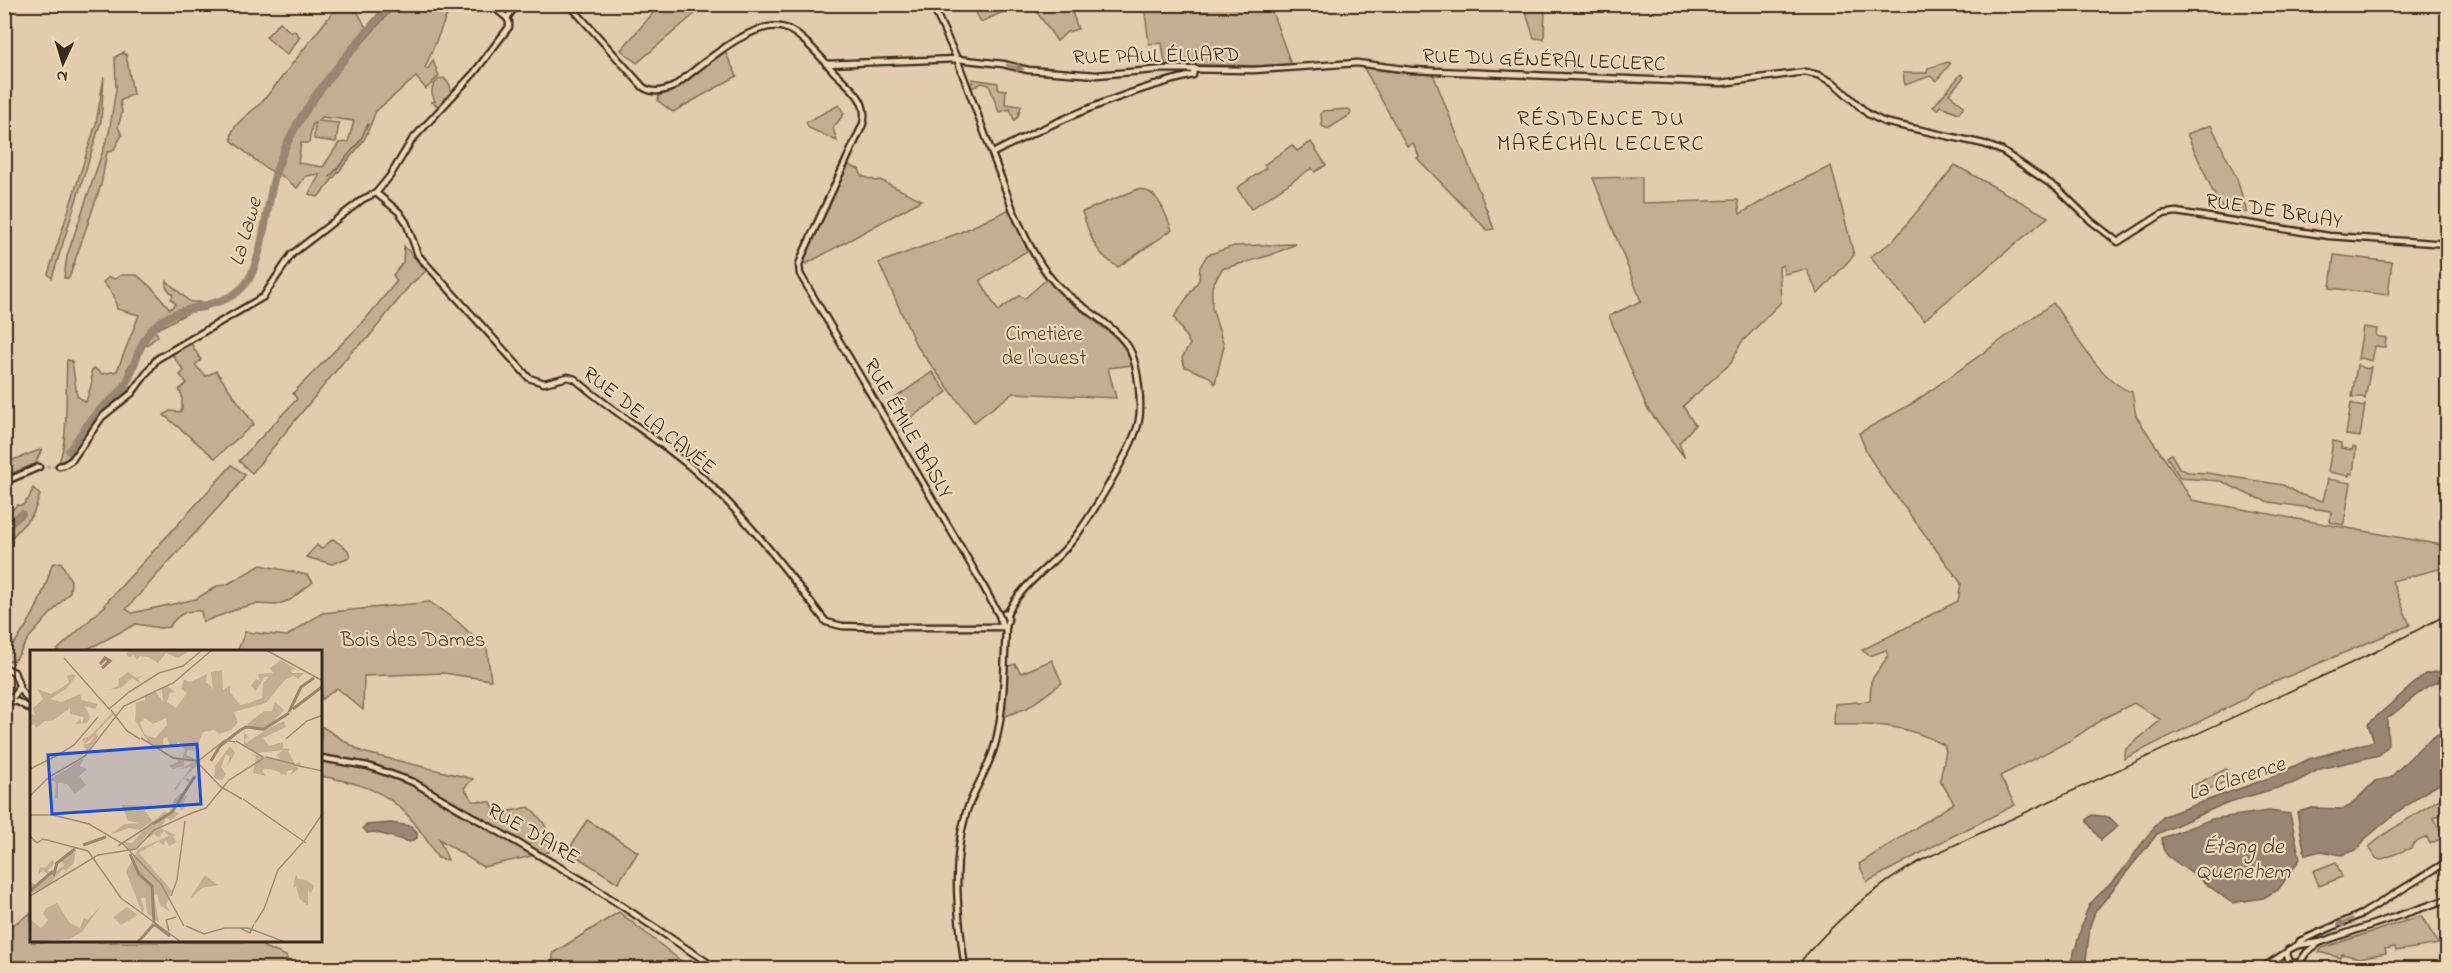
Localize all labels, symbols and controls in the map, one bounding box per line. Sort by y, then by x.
north arrow [33,33,93,93]
street label: RUE PAUL ÉLUARD [1072,41,1240,73]
street label: RUE DU GÉNÉRAL LECLERC [1422,42,1666,80]
one-way arrow [1006,62,1024,72]
text: N [56,64,68,88]
district label: RÉSIDENCE DU MARÉCHAL LECLERC [1497,104,1705,161]
street label: RUE DE BRUAY [2203,186,2344,238]
water label: La Lawe [222,193,272,270]
park label: Cimetière de l'Ouest [1001,320,1087,374]
street label: RUE ÉMILE BASLY [855,354,960,505]
street label: RUE DE LA CAVÉE [576,360,722,483]
park label: Bois des Dames [339,626,486,656]
inset map [30,650,322,943]
water label: La Clarence [2184,749,2291,811]
street label: RUE D'AIRE [481,796,585,873]
water label: Étang de Quenehem [2196,832,2291,889]
one-way arrow [2336,917,2353,926]

